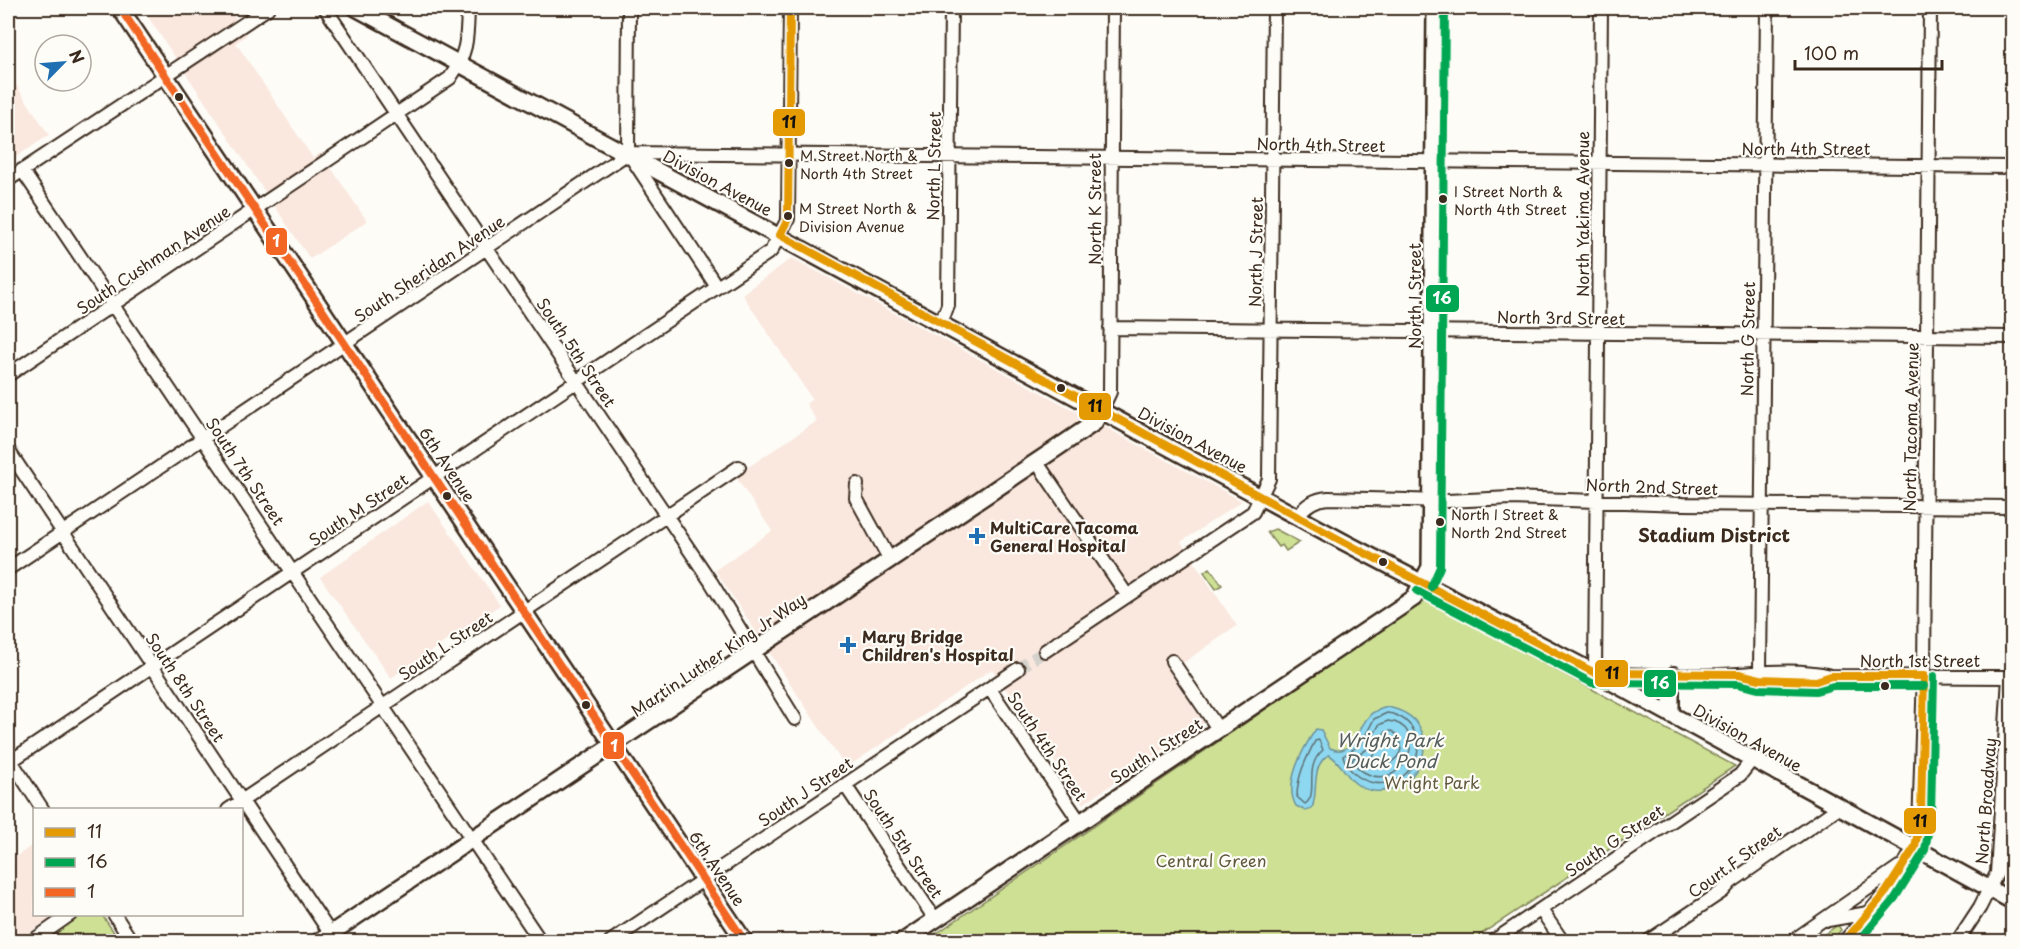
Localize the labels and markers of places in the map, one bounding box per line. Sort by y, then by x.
unlabelled marker [173,91,185,103]
place label: M Street North & North 4th Street [800,145,918,184]
marker: M Street North & North 4th Street [783,157,795,169]
place label: I Street North & North 4th Street [1454,181,1567,220]
marker: I Street North & North 4th Street [1437,193,1449,205]
place label: M Street North & Division Avenue [799,198,917,237]
marker: M Street North & Division Avenue [782,210,794,222]
unlabelled marker [1055,382,1067,394]
unlabelled marker [441,490,453,502]
place label: North I Street & North 2nd Street [1451,504,1567,543]
place label: MultiCare Tacoma General Hospital [990,515,1139,557]
marker: North I Street & North 2nd Street [1434,516,1446,528]
marker: MultiCare Tacoma General Hospital [968,527,986,545]
unlabelled marker [1377,556,1389,568]
place label: Mary Bridge Children's Hospital [862,624,1014,666]
marker: Mary Bridge Children's Hospital [839,636,857,654]
unlabelled marker [1879,680,1891,692]
unlabelled marker [580,699,592,711]

